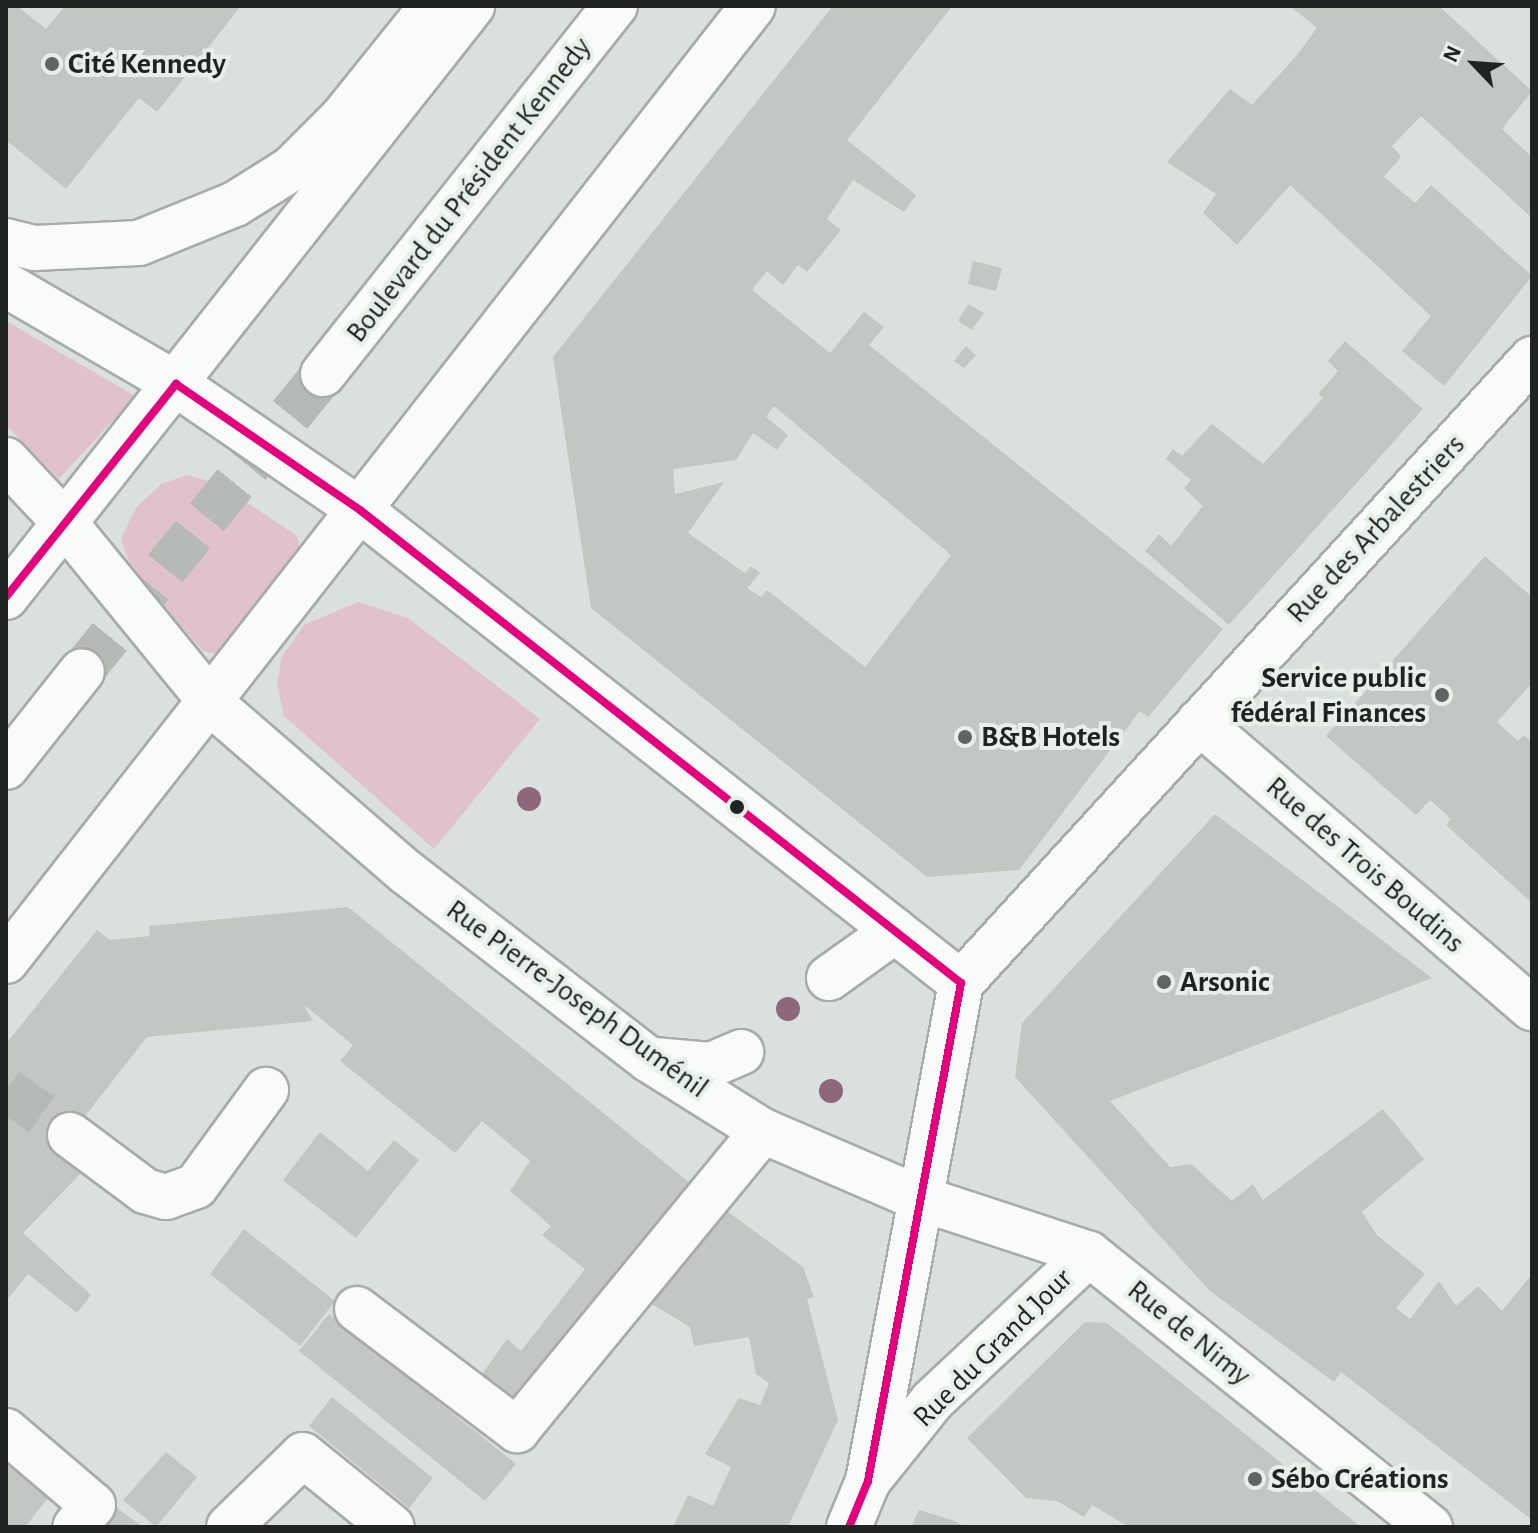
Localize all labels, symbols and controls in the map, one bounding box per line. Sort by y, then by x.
north arrow [1434,24,1514,104]
street label: Boulevard du Président Kennedy [339,30,599,350]
text: N [1439,42,1465,65]
place label: Cité Kennedy [68,46,226,82]
marker: Cité Kennedy [43,55,61,73]
street label: Rue des Arbalestriers [1279,427,1473,631]
place label: Service public fédéral Finances [1231,660,1426,730]
marker: Service public fédéral Finances [1433,686,1451,704]
place label: B&B Hotels [981,719,1120,755]
marker: B&B Hotels [956,728,974,746]
street label: Rue des Trois Boudins [1258,769,1472,961]
unlabelled marker [729,799,745,815]
street label: Rue Pierre-Joseph Duménil [439,892,715,1106]
place label: Arsonic [1180,964,1270,1000]
marker: Arsonic [1155,973,1173,991]
street label: Rue du Grand Jour [906,1261,1080,1435]
street label: Rue de Nimy [1120,1272,1258,1394]
place label: Sébo Créations [1271,1461,1449,1497]
marker: Sébo Créations [1246,1470,1264,1488]

